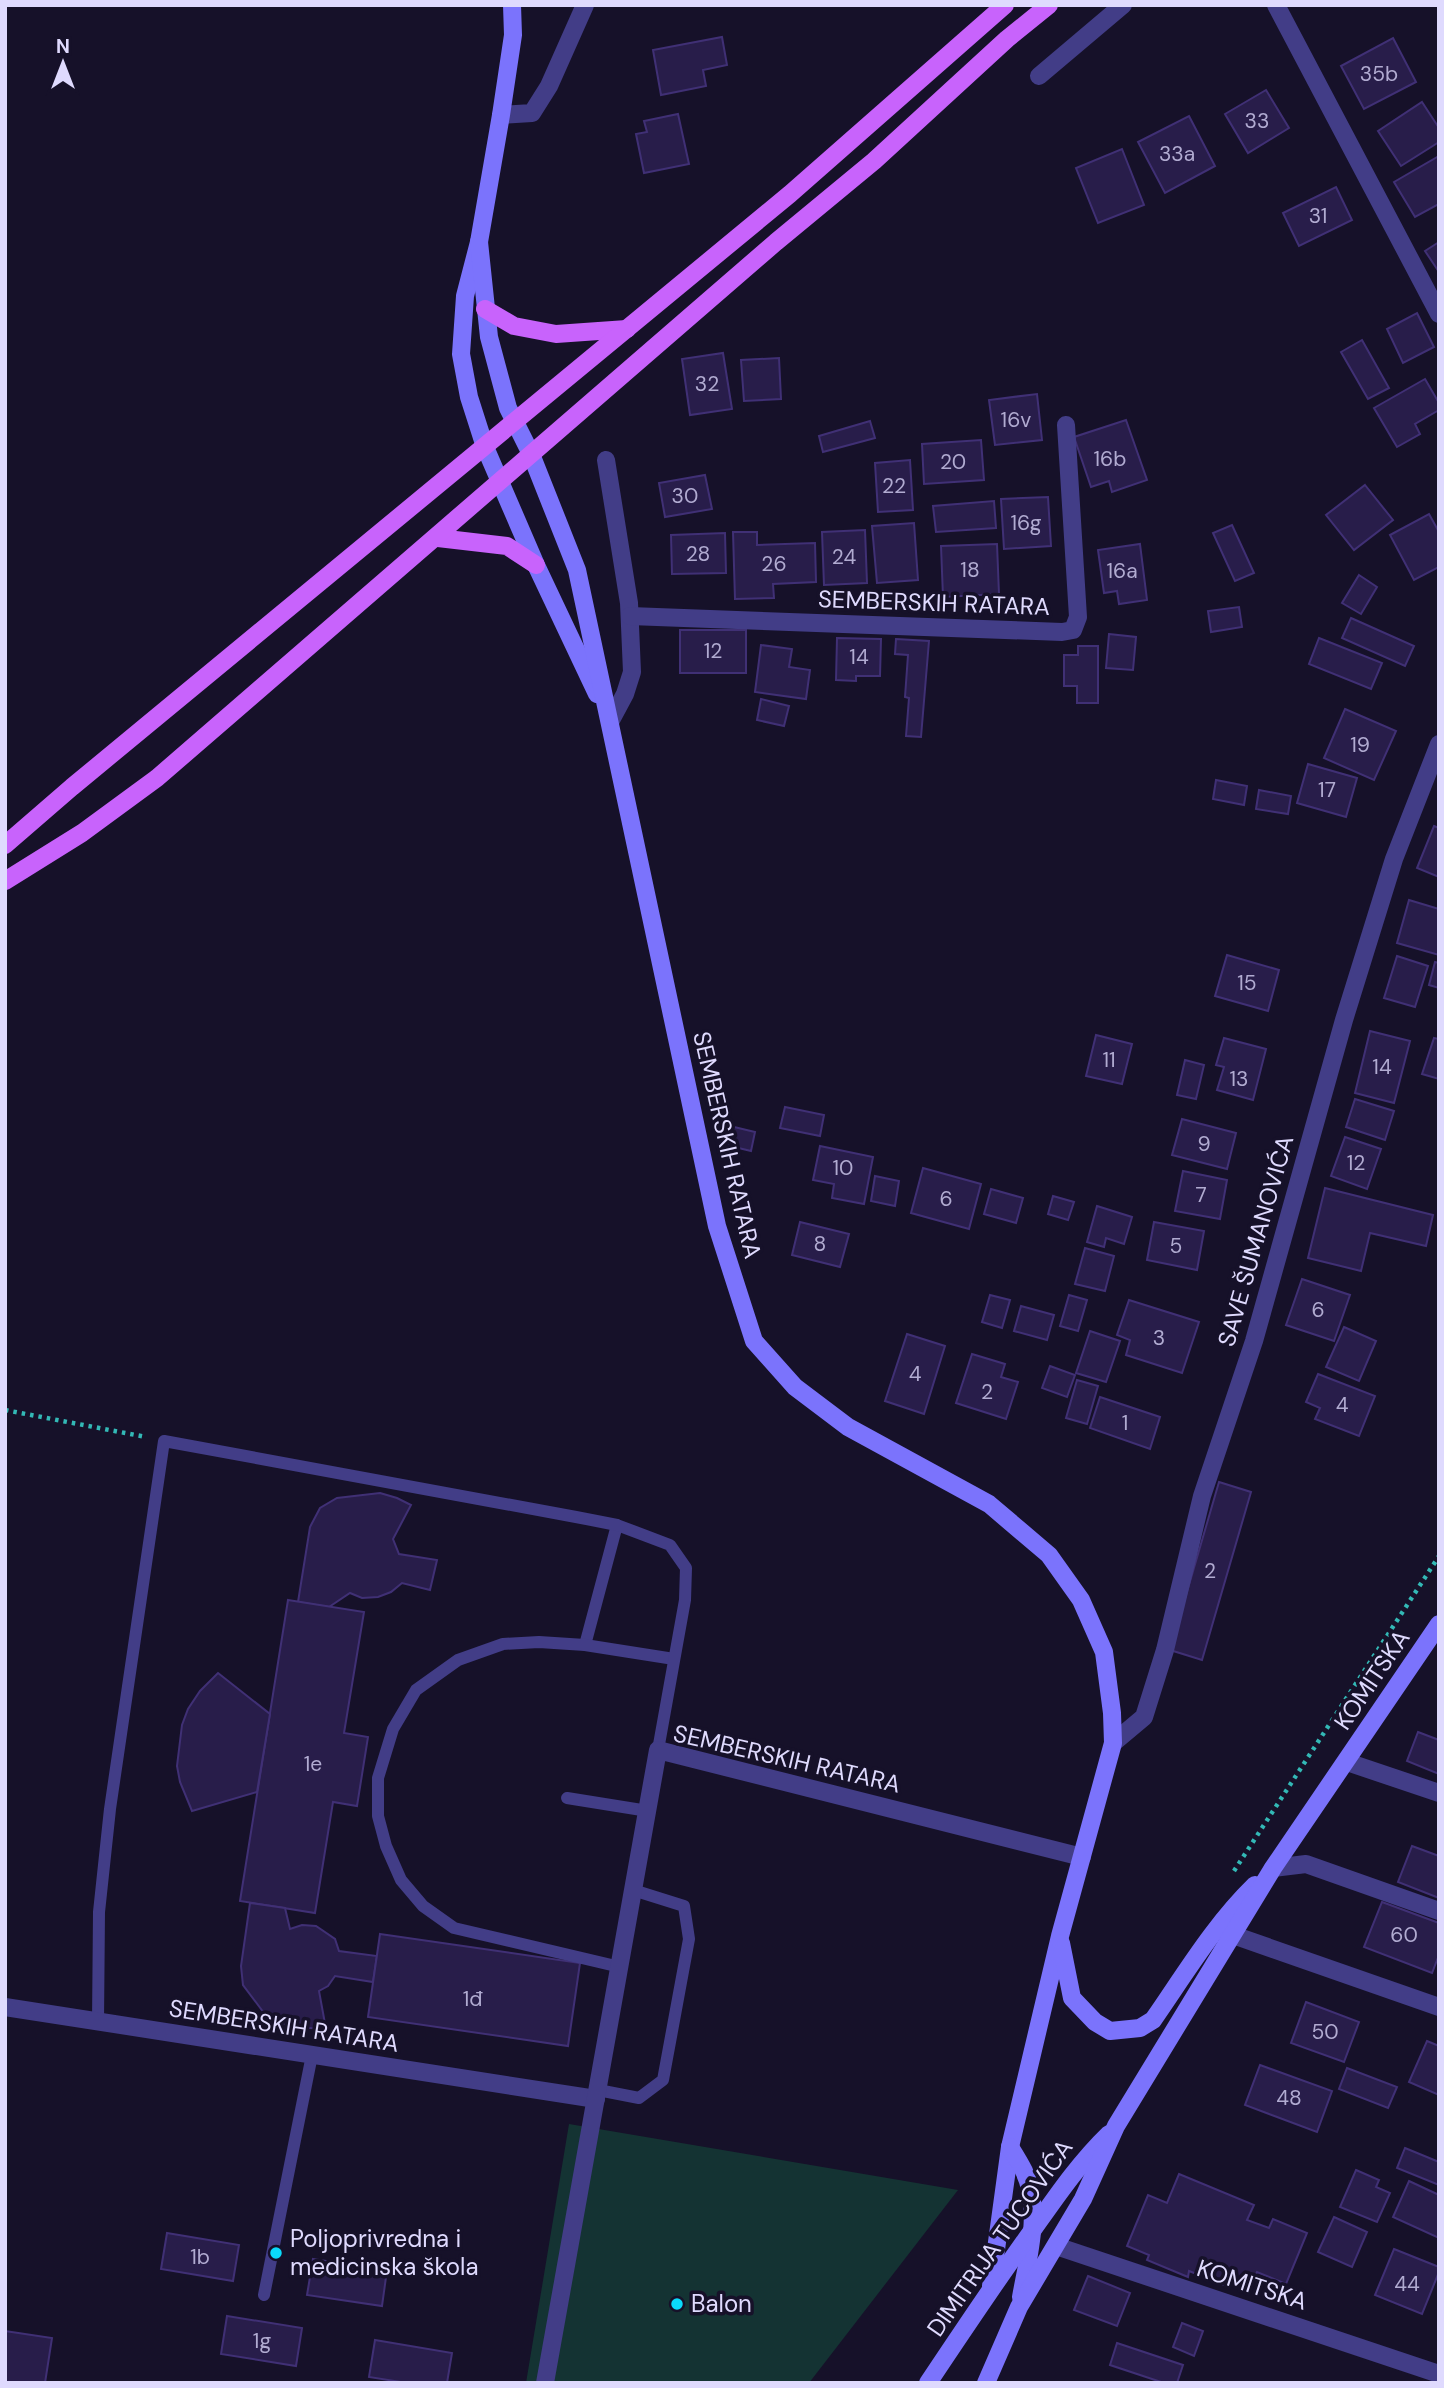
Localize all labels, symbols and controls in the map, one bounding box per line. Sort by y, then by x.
north arrow [28,28,98,98]
text: N [56,34,70,59]
house number: 35b [1360,60,1398,88]
house number: 33 [1245,107,1269,135]
house number: 33a [1159,140,1195,168]
house number: 31 [1309,202,1327,230]
house number: 32 [695,370,719,398]
house number: 16v [1001,406,1031,434]
house number: 16b [1094,445,1126,473]
house number: 20 [940,448,966,476]
house number: 22 [882,472,906,500]
house number: 30 [672,482,698,510]
house number: 16g [1010,509,1042,537]
house number: 28 [686,540,710,568]
house number: 24 [832,543,856,571]
house number: 26 [761,550,787,578]
house number: 18 [960,556,980,584]
house number: 16a [1106,557,1138,585]
street label: SEMBERSKIH RATARA [817,583,1051,622]
house number: 12 [704,637,722,665]
house number: 14 [849,643,869,671]
house number: 19 [1350,731,1370,759]
house number: 17 [1318,776,1336,804]
house number: 15 [1237,969,1257,997]
street label: SEMBERSKIH RATARA [686,1028,769,1262]
house number: 11 [1102,1046,1116,1074]
house number: 14 [1372,1053,1392,1081]
house number: 13 [1230,1065,1248,1093]
house number: 9 [1197,1130,1211,1158]
street label: SAVE ŠUMANOVIĆA [1211,1132,1301,1350]
house number: 12 [1347,1149,1365,1177]
house number: 10 [833,1154,853,1182]
house number: 7 [1195,1181,1207,1209]
house number: 6 [939,1185,953,1213]
house number: 8 [814,1230,826,1258]
house number: 5 [1170,1232,1182,1260]
house number: 6 [1311,1296,1325,1324]
house number: 3 [1153,1324,1165,1352]
house number: 4 [909,1360,922,1388]
house number: 2 [981,1378,993,1406]
house number: 4 [1336,1391,1349,1419]
house number: 1 [1122,1409,1128,1437]
house number: 2 [1204,1557,1216,1585]
street label: KOMITSKA [1327,1624,1416,1736]
street label: SEMBERSKIH RATARA [670,1717,904,1800]
house number: 1e [304,1750,322,1778]
house number: 60 [1390,1921,1418,1949]
house number: 1đ [463,1985,483,2013]
street label: SEMBERSKIH RATARA [167,1992,401,2059]
house number: 50 [1311,2018,1339,2046]
house number: 48 [1276,2084,1302,2112]
street label: DIMITRIJA TUCOVIĆA [920,2133,1079,2342]
place label: Poljoprivredna i medicinska škola [290,2223,479,2282]
house number: 1b [190,2243,210,2271]
marker: Poljoprivredna i medicinska škola [268,2245,284,2261]
street label: KOMITSKA [1193,2252,1311,2317]
house number: 44 [1394,2270,1420,2298]
place label: Balon [691,2288,752,2319]
marker: Balon [669,2296,685,2312]
house number: 1g [253,2327,271,2355]

